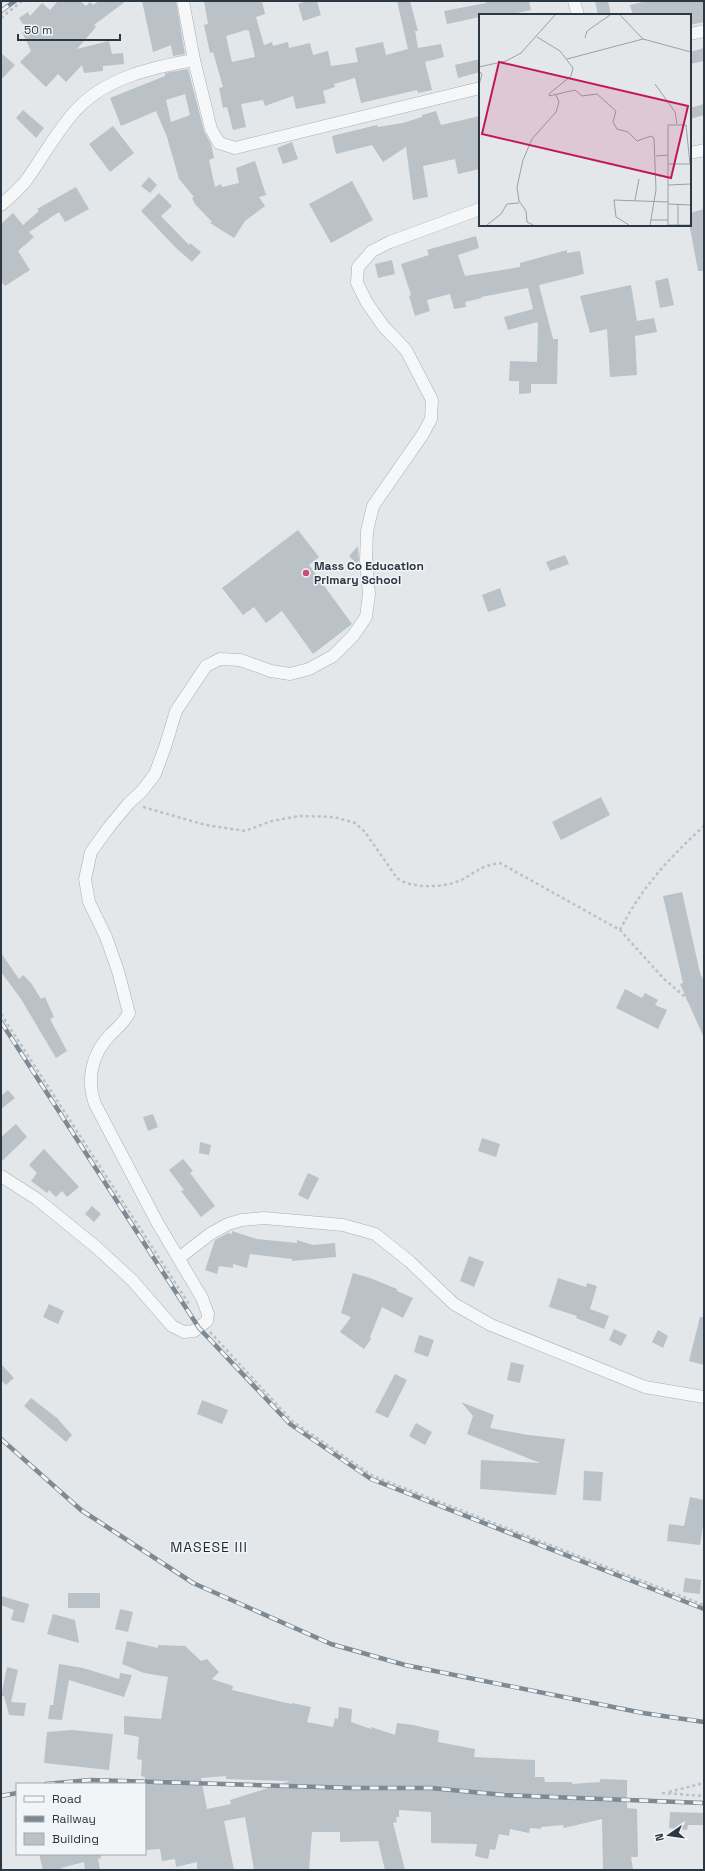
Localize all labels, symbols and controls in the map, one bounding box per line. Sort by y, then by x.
inset map [479,14,691,226]
scale bar [18,16,120,42]
text: 50 m [24,22,52,38]
place label: Mass Co Education Primary School [314,558,424,588]
marker: Mass Co Education Primary School [301,568,311,578]
district label: MASESE III [170,1538,248,1556]
legend [16,1783,146,1855]
text: Road [52,1791,81,1807]
text: Railway [52,1811,96,1827]
north arrow [649,1815,689,1855]
text: Building [52,1831,99,1847]
text: N [652,1832,667,1842]

